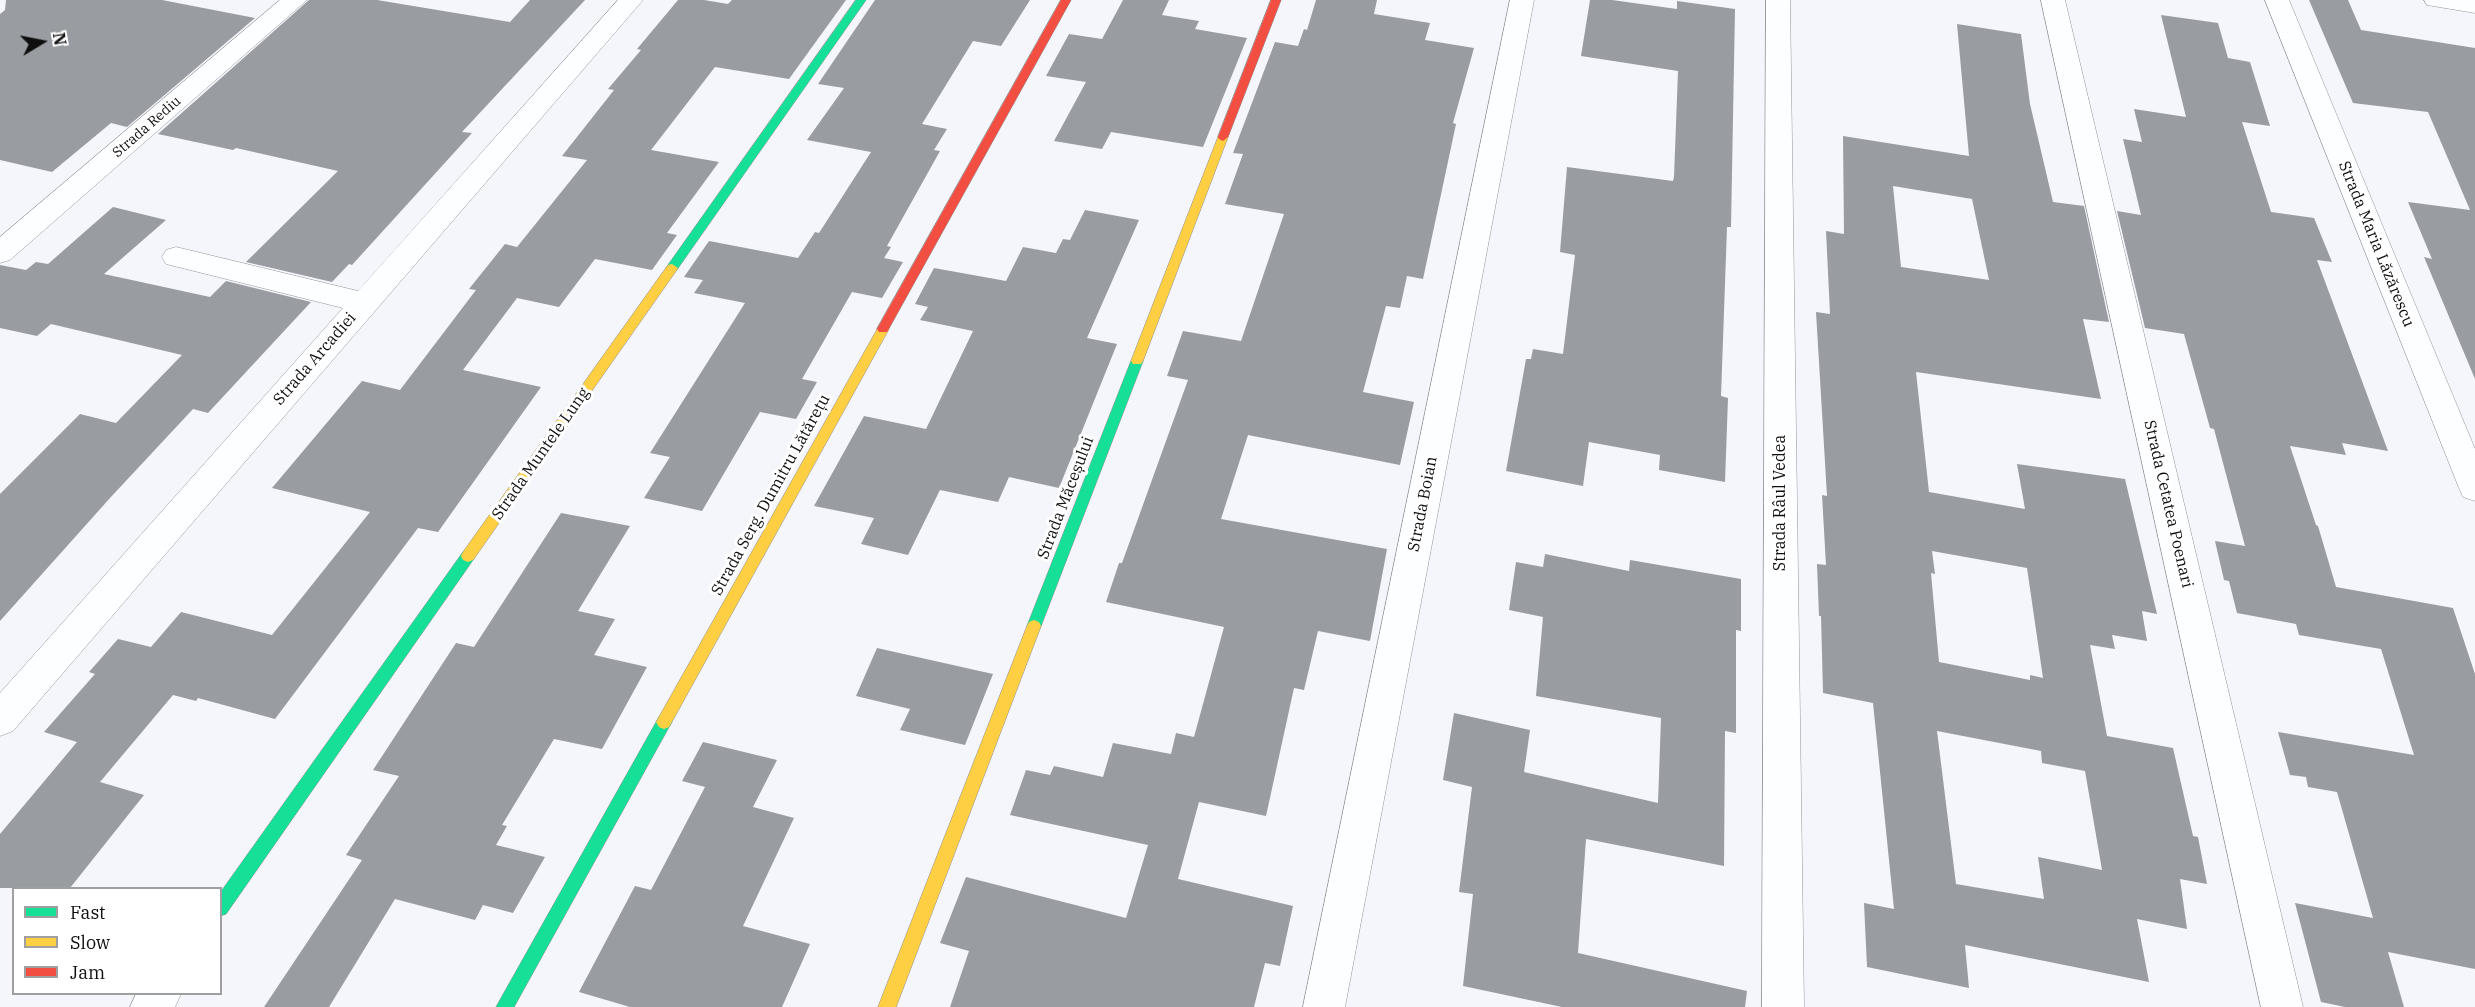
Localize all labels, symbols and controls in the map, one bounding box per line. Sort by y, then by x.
north arrow [12,12,72,72]
text: N [49,31,71,47]
street label: Strada Rediu [109,93,185,161]
street label: Strada Maria Lăzărescu [2334,158,2418,330]
street label: Strada Arcadiei [270,309,360,409]
street label: Strada Muntele Lung [488,384,594,524]
street label: Strada Serg. Dumitru Lătărețu [708,391,834,599]
street label: Strada Cetatea Poenari [2139,418,2197,590]
street label: Strada Măceșului [1034,434,1098,562]
street label: Strada Râul Vedea [1770,435,1790,571]
street label: Strada Boian [1404,455,1442,553]
legend [12,887,222,995]
text: Fast [70,901,105,924]
text: Slow [70,931,110,954]
text: Jam [70,961,105,984]

